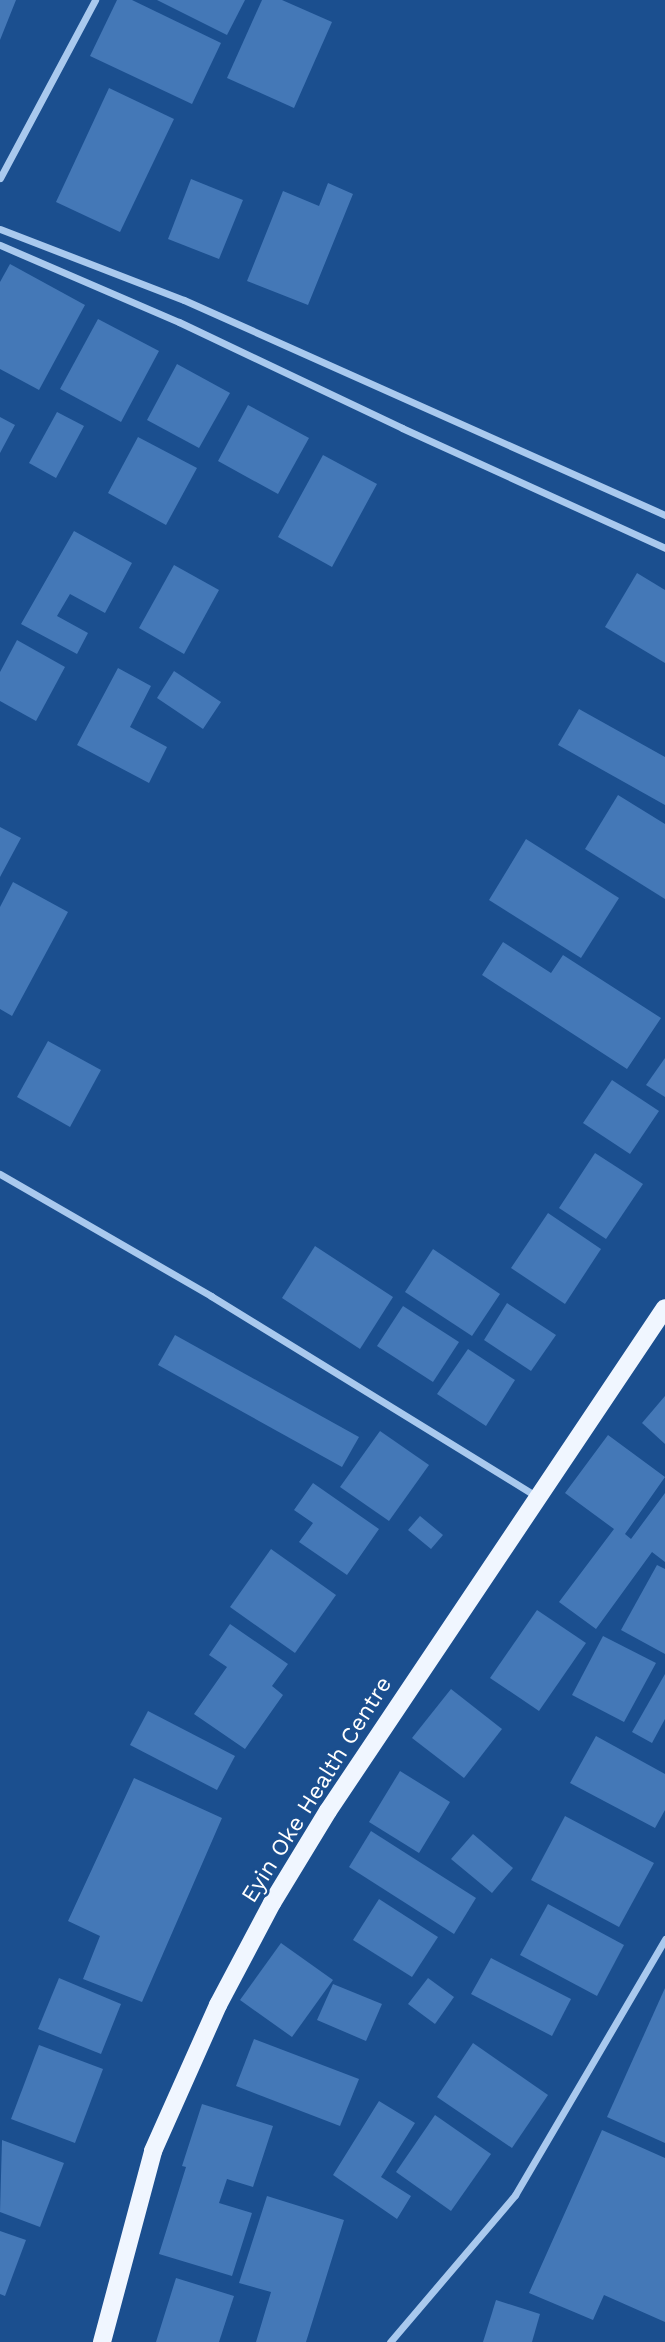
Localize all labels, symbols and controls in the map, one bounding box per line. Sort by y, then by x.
street label: Eyin Oke Health Centre [236,1672,398,1908]

